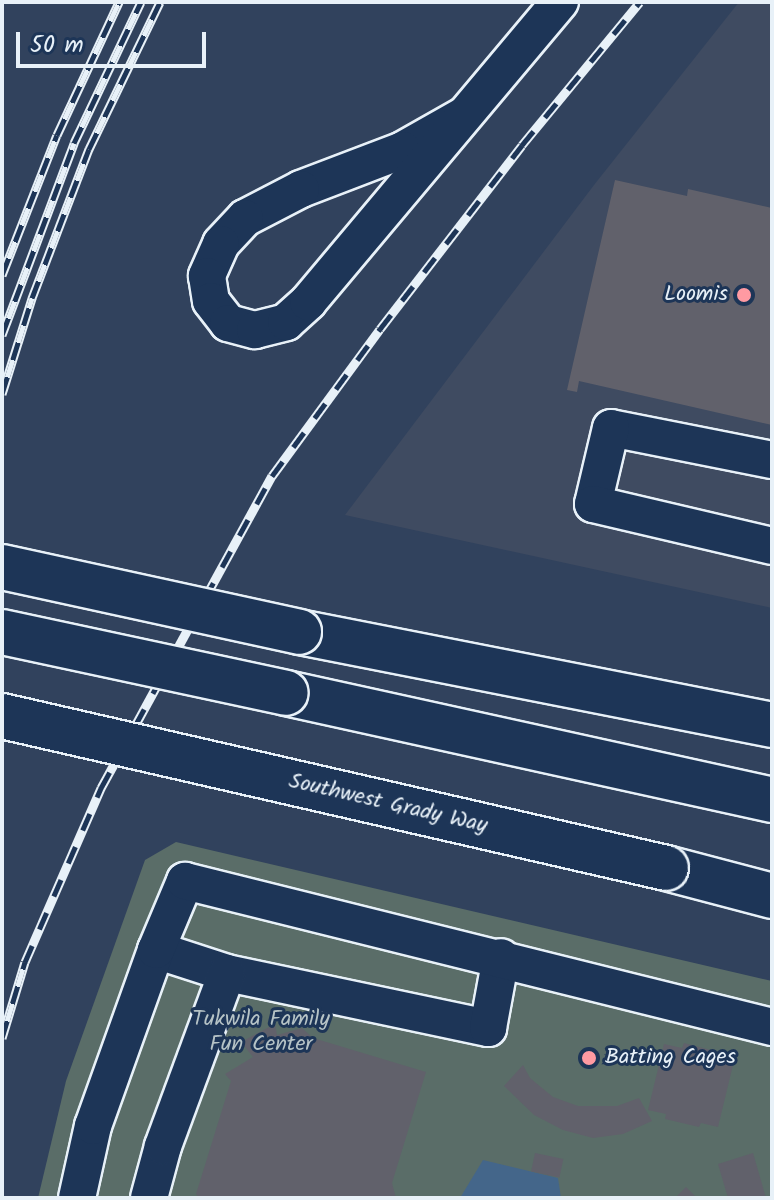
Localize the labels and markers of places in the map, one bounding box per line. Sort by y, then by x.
place label: Loomis [664,282,728,308]
marker: Loomis [735,286,753,304]
place label: Batting Cages [605,1045,736,1071]
marker: Batting Cages [580,1049,598,1067]

